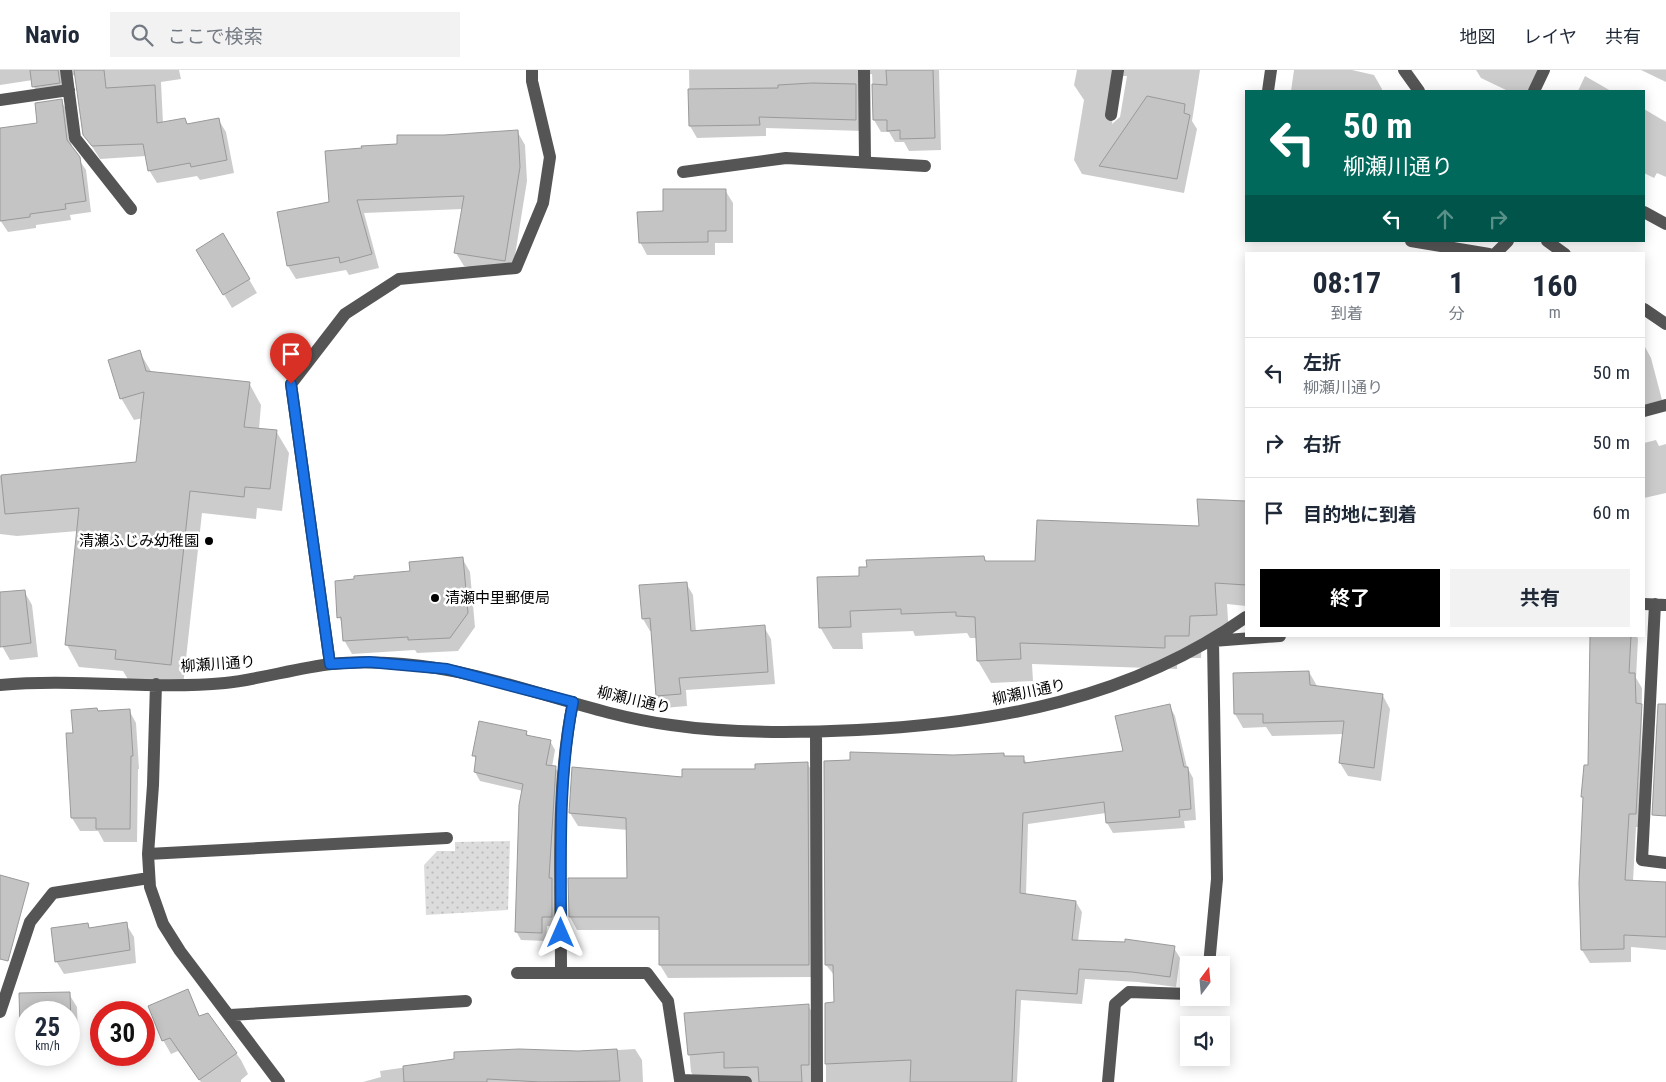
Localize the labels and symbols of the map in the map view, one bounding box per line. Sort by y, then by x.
pin [270,333,312,384]
place label: 清瀬ふじみ幼稚園 [79,532,199,550]
marker: 清瀬ふじみ幼稚園 [203,535,215,547]
place label: 清瀬中里郵便局 [445,589,550,607]
marker: 清瀬中里郵便局 [429,592,441,604]
street label: 柳瀬川通り [180,652,256,676]
street label: 柳瀬川通り [990,675,1068,709]
street label: 柳瀬川通り [595,683,673,717]
position arrow [534,906,586,958]
north arrow [1180,956,1230,1006]
speed limit sign: 30 [90,1001,155,1066]

